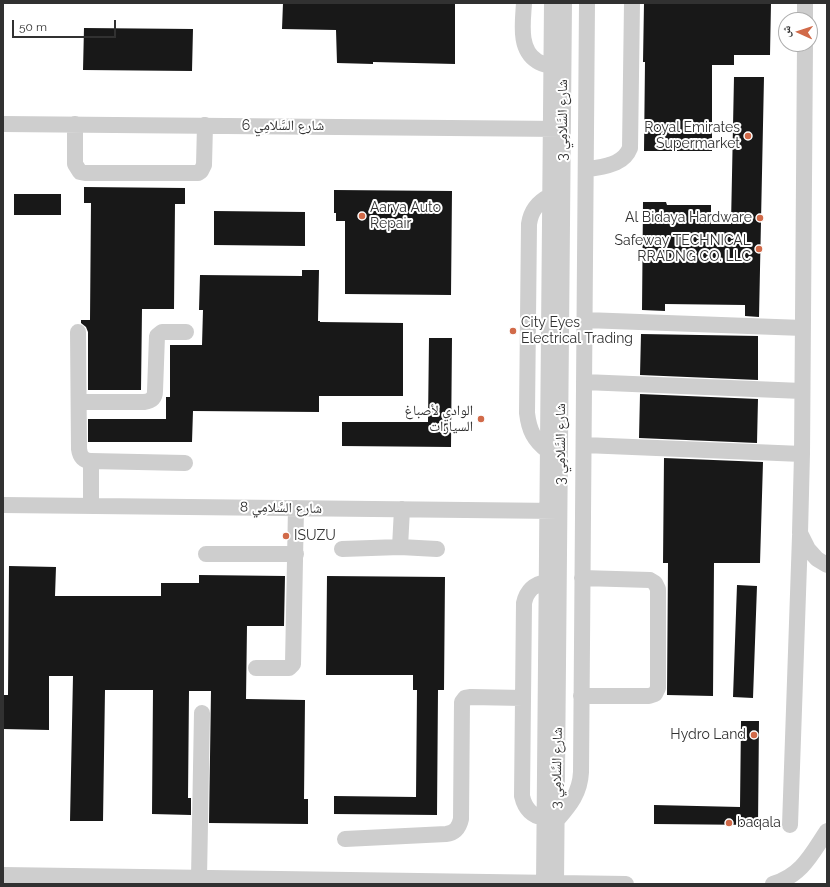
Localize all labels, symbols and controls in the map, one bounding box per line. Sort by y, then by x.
scale bar [14,12,118,38]
north arrow [778,12,818,52]
text: 50 m [19,20,47,34]
text: ش [780,25,793,38]
street label: شارع السَّلامِي 3 [555,79,571,161]
street label: شارع السَّلامِي 6 [242,118,324,134]
place label: Royal Emirates Supermarket [644,120,740,152]
marker: Royal Emirates Supermarket [743,131,753,141]
place label: Aarya Auto Repair [370,200,441,232]
place label: Al Bidaya Hardware [625,210,752,226]
marker: Aarya Auto Repair [357,211,367,221]
marker: Al Bidaya Hardware [755,213,765,223]
place label: Safeway TECHNICAL RRADNG CO. LLC [615,233,751,266]
marker: Safeway TECHNICAL RRADNG CO. LLC [754,244,764,254]
place label: City Eyes Electrical Trading [521,315,633,348]
marker: City Eyes Electrical Trading [508,326,518,336]
place label: الوادي لأصباغ السيارات [404,403,473,436]
street label: شارع السَّلامِي 3 [553,403,569,485]
marker: الوادي لأصباغ السيارات [476,414,486,424]
street label: شارع السَّلامِي 8 [240,499,322,517]
place label: ISUZU [294,528,336,544]
marker: ISUZU [281,531,291,541]
street label: شارع السَّلامِي 3 [548,727,566,809]
place label: Hydro Land [670,727,746,743]
marker: Hydro Land [749,730,759,740]
place label: baqala [737,815,781,831]
marker: baqala [724,818,734,828]

